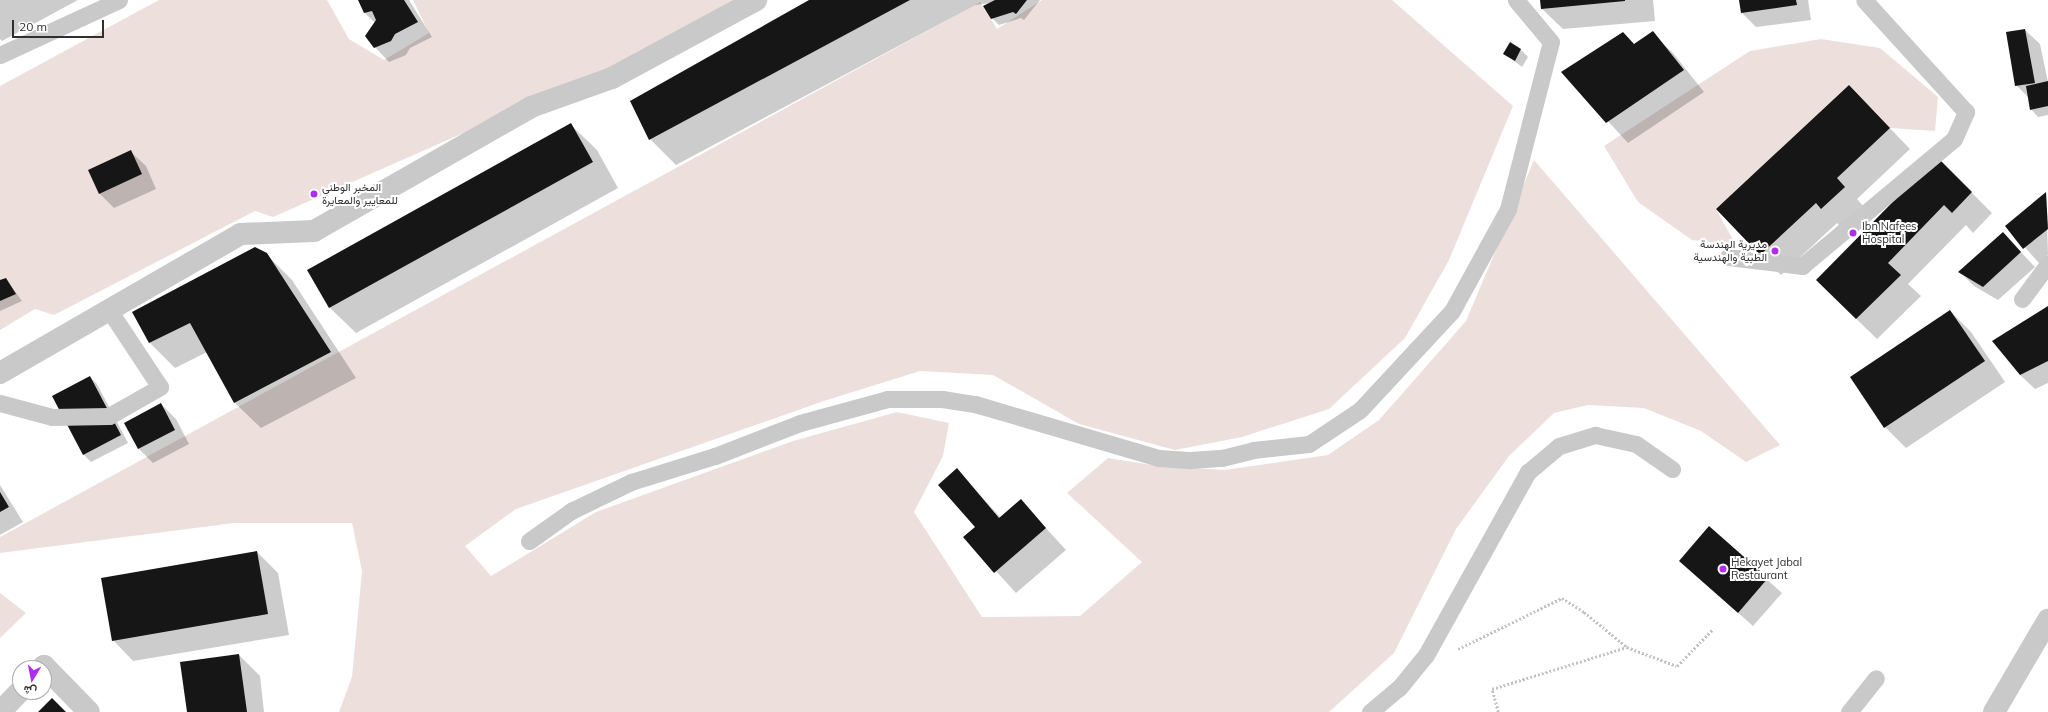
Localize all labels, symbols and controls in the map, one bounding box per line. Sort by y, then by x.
scale bar [14,12,106,38]
text: 20 m [19,19,47,34]
place label: المخبر الوطني للمعايير والمعايرة [322,181,398,207]
marker: المخبر الوطني للمعايير والمعايرة [309,189,319,199]
place label: Ibn Nafees Hospital [1862,220,1917,246]
marker: Ibn Nafees Hospital [1847,227,1859,239]
place label: مديرية الهندسة الطبية والهندسية [1693,238,1767,264]
marker: مديرية الهندسة الطبية والهندسية [1770,246,1780,256]
place label: Hekayet Jabal Restaurant [1731,556,1802,582]
marker: Hekayet Jabal Restaurant [1718,564,1728,574]
north arrow [12,660,52,700]
text: ش [22,683,38,699]

